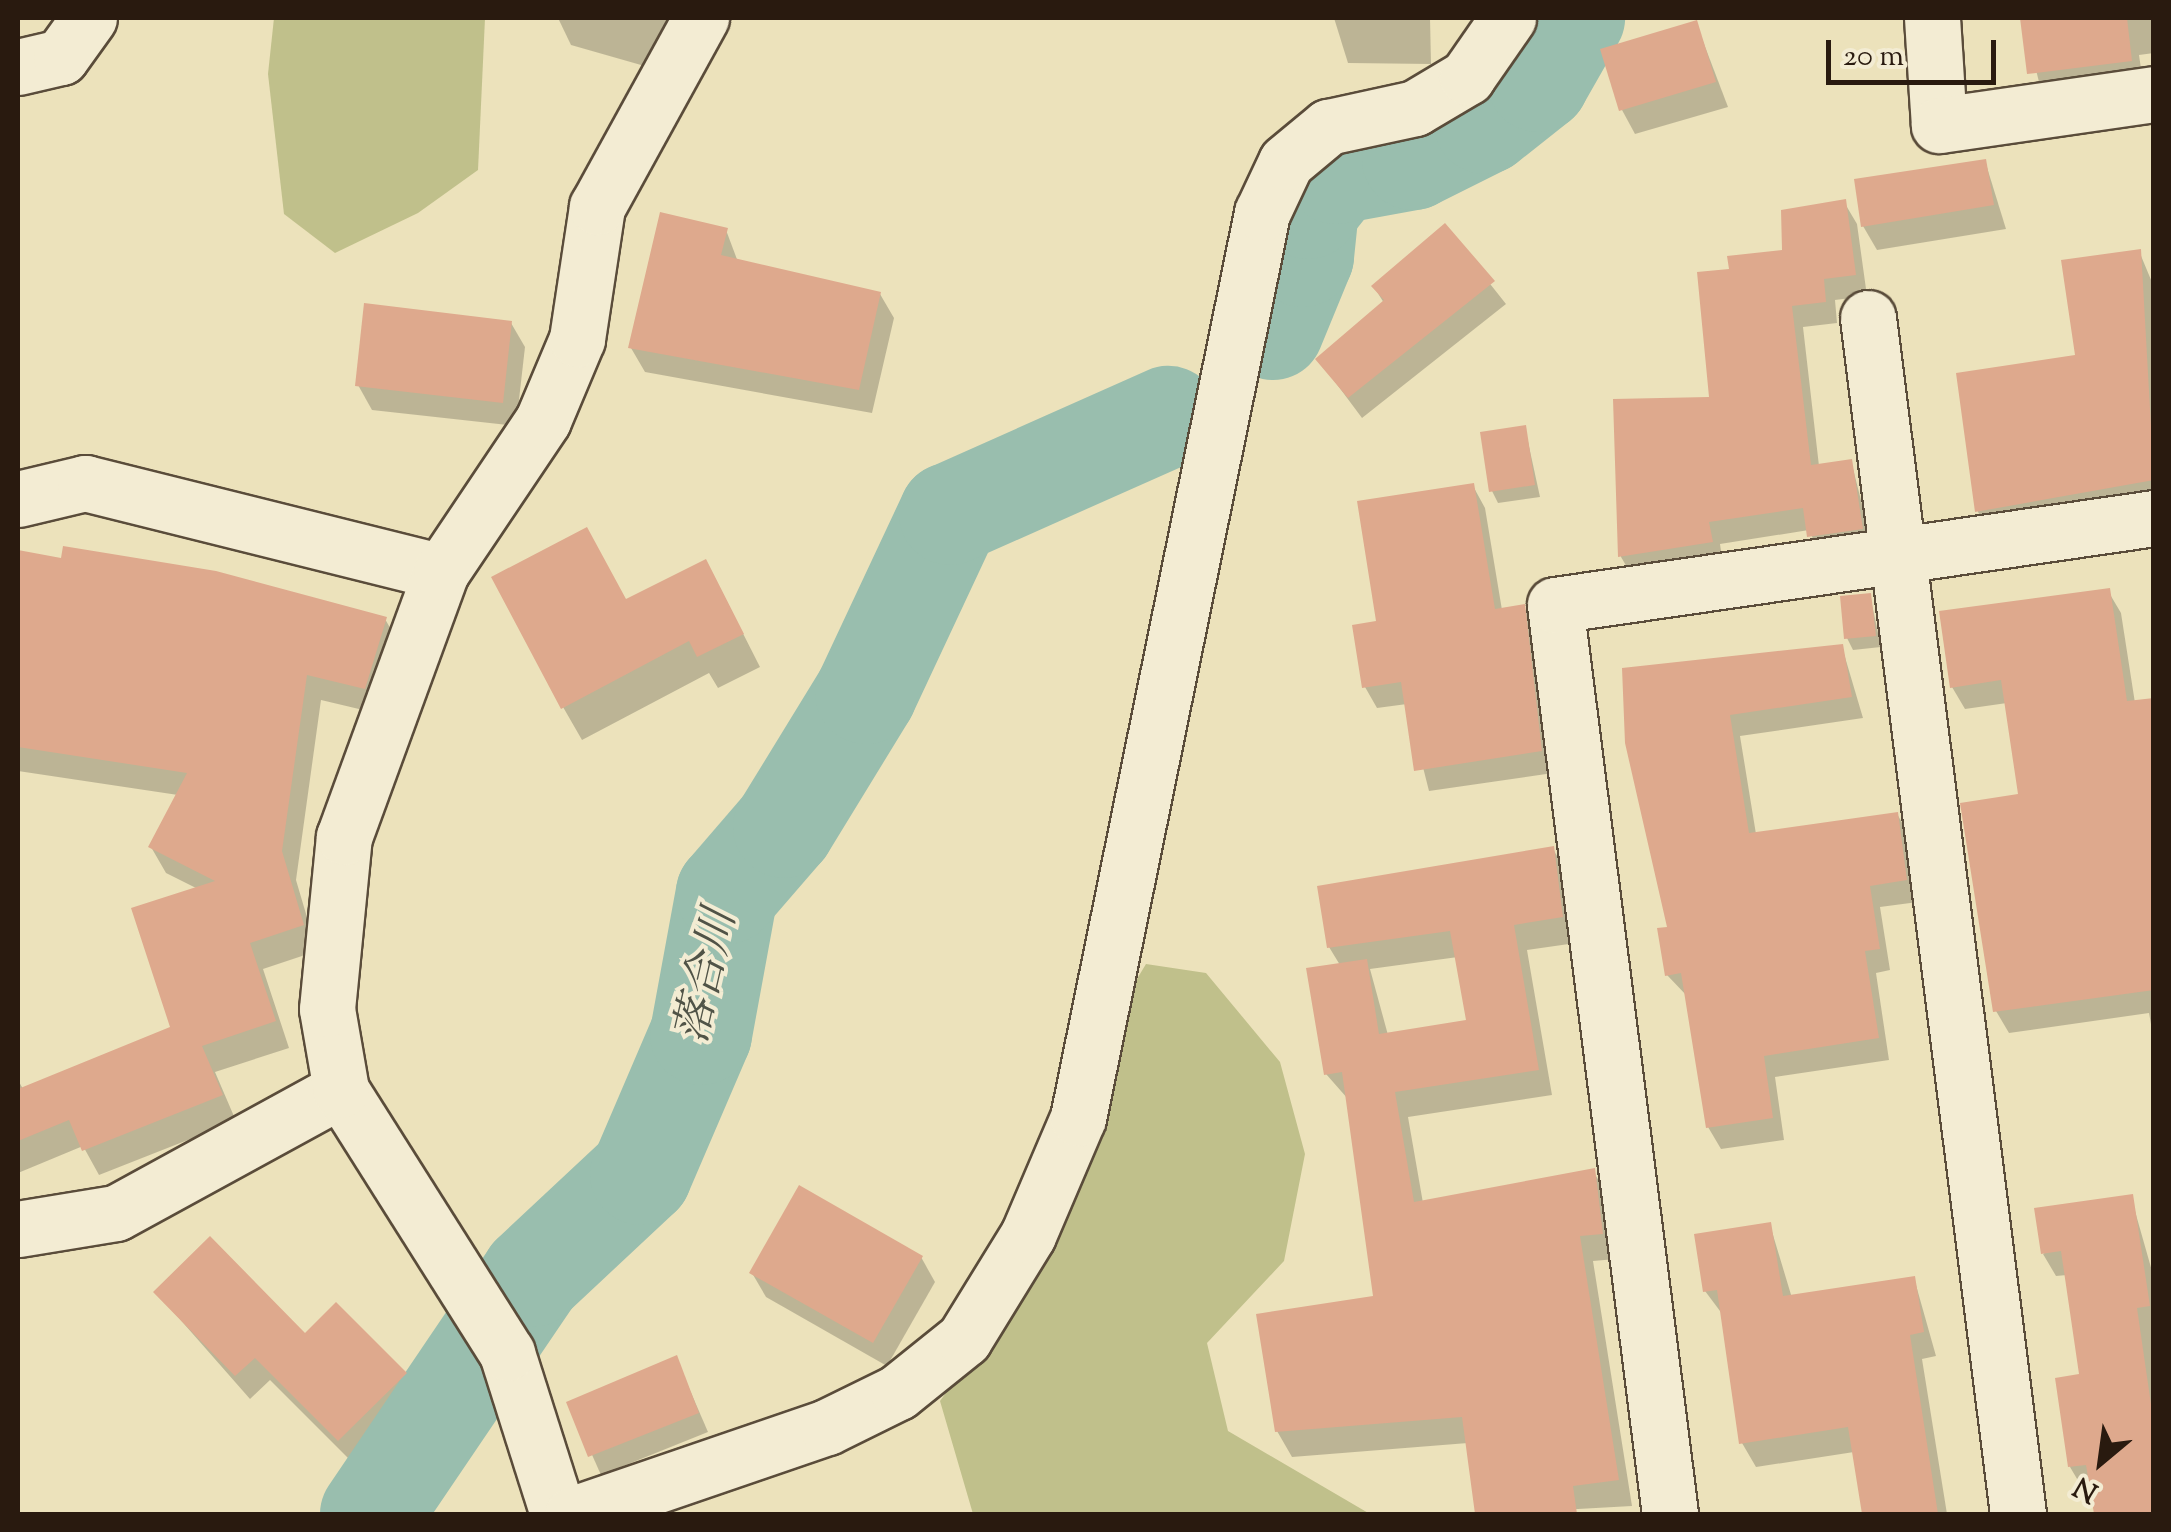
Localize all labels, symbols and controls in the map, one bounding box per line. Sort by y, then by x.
scale bar [1831,20,2001,82]
text: 20 m [1843,36,1904,79]
water label: 落合川 [668,905,750,1049]
north arrow [2051,1412,2151,1512]
text: N [2067,1465,2106,1511]

